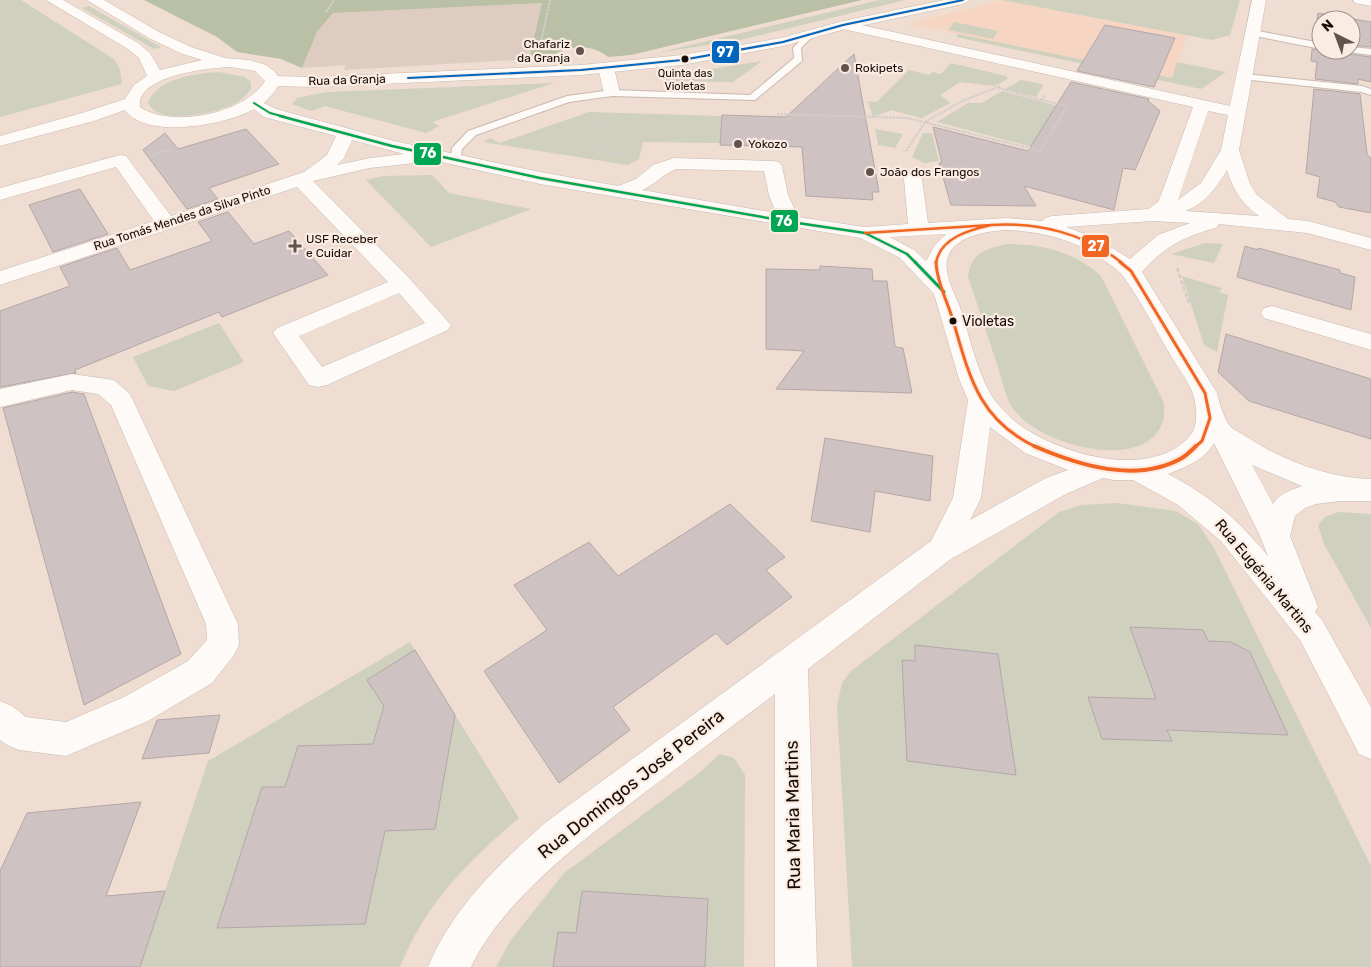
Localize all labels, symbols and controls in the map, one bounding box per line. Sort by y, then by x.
north arrow [1311,10,1361,60]
text: N [1318,16,1337,35]
place label: Chafariz da Granja [517,37,570,65]
line badge: 97 [711,40,740,64]
text: 97 [717,44,734,61]
marker: Chafariz da Granja [574,45,586,57]
marker: Quinta das Violetas [680,54,690,64]
place label: Rokipets [855,61,903,75]
marker: Rokipets [839,62,851,74]
place label: Quinta das Violetas [658,67,713,93]
street label: Rua da Granja [308,72,386,88]
place label: Yokozo [748,137,787,151]
marker: Yokozo [732,138,744,150]
line badge: 76 [413,142,442,166]
text: 76 [420,145,436,162]
place label: João dos Frangos [880,165,979,179]
marker: João dos Frangos [864,166,876,178]
street label: Rua Tomás Mendes da Silva Pinto [92,183,272,253]
line badge: 76 [770,209,799,233]
text: 76 [776,213,792,230]
place label: USF Receber e Cuidar [306,232,378,260]
line badge: 27 [1081,234,1110,258]
text: 27 [1087,238,1105,255]
marker: USF Receber e Cuidar [288,239,302,253]
place label: Violetas [962,313,1014,330]
marker: Violetas [948,316,958,326]
street label: Rua Eugénia Martins [1211,515,1317,637]
street label: Rua Domingos José Pereira [533,704,729,864]
street label: Rua Maria Martins [781,740,805,890]

